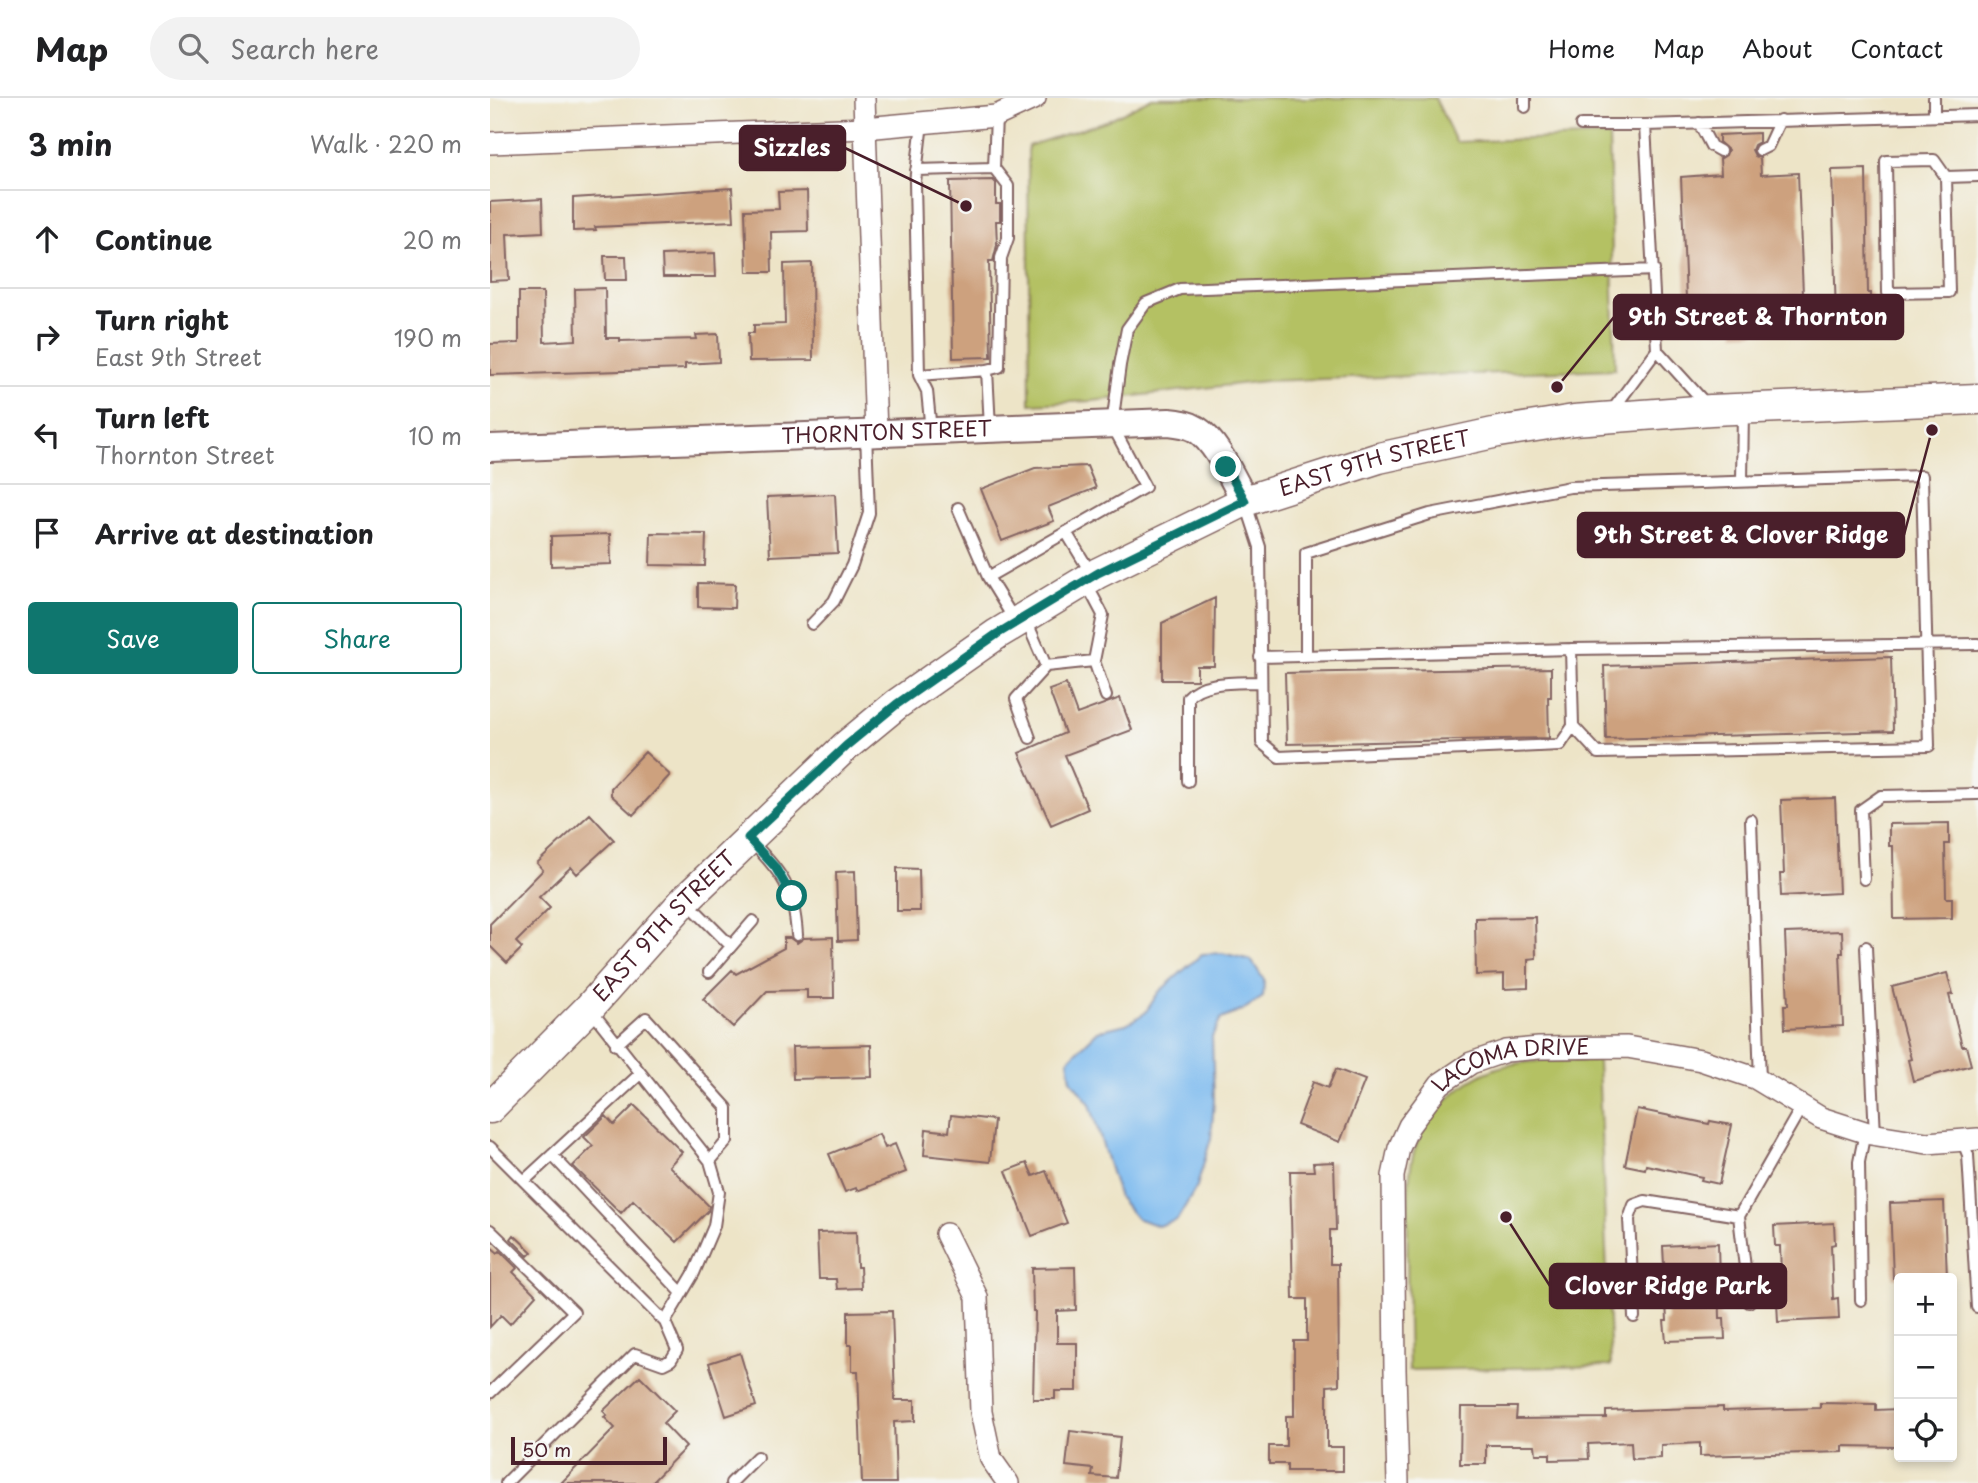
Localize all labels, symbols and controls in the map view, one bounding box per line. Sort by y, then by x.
search box [150,17,640,80]
text: Map [35,23,108,73]
icon: search [174,29,212,67]
text: Search here [230,29,379,68]
text: Home [1548,30,1615,66]
text: Map [1653,30,1704,66]
text: About [1742,30,1812,66]
text: Contact [1850,30,1943,66]
text: 3 min [28,121,113,166]
text: Walk · 220 m [310,126,462,161]
callout: Sizzles [740,126,845,170]
text: Sizzles [754,129,830,164]
icon: ahead [28,220,66,258]
text: Continue [95,220,212,259]
text: 20 m [403,222,462,257]
callout: 9th Street & Thornton [1614,295,1903,339]
text: 9th Street & Thornton [1628,298,1888,333]
text: Turn right [95,300,229,339]
icon: right [28,318,66,356]
text: 190 m [394,320,462,355]
text: East 9th Street [95,339,262,374]
text: Turn left [95,398,210,437]
street label: THORNTON STREET [781,411,993,451]
icon: left [28,416,66,454]
text: 10 m [408,418,462,453]
street label: EAST 9TH STREET [1274,420,1473,503]
text: Thornton Street [95,437,274,472]
route end [1210,451,1241,482]
callout: 9th Street & Clover Ridge [1578,513,1904,557]
icon: arrive [28,514,66,552]
text: Arrive at destination [95,514,374,553]
text: 9th Street & Clover Ridge [1593,516,1889,551]
button: Save [28,602,238,674]
button: Share [252,602,462,674]
street label: EAST 9TH STREET [584,841,742,1008]
route start [776,880,807,911]
street label: LACOMA DRIVE [1422,1029,1590,1097]
callout: Clover Ridge Park [1550,1264,1786,1308]
text: Clover Ridge Park [1564,1267,1772,1302]
map controls [1894,1273,1957,1462]
button: + [1894,1273,1957,1336]
button: − [1894,1336,1957,1399]
button: locate [1894,1399,1957,1462]
scale bar [511,1434,667,1466]
text: 50 m [522,1435,571,1463]

